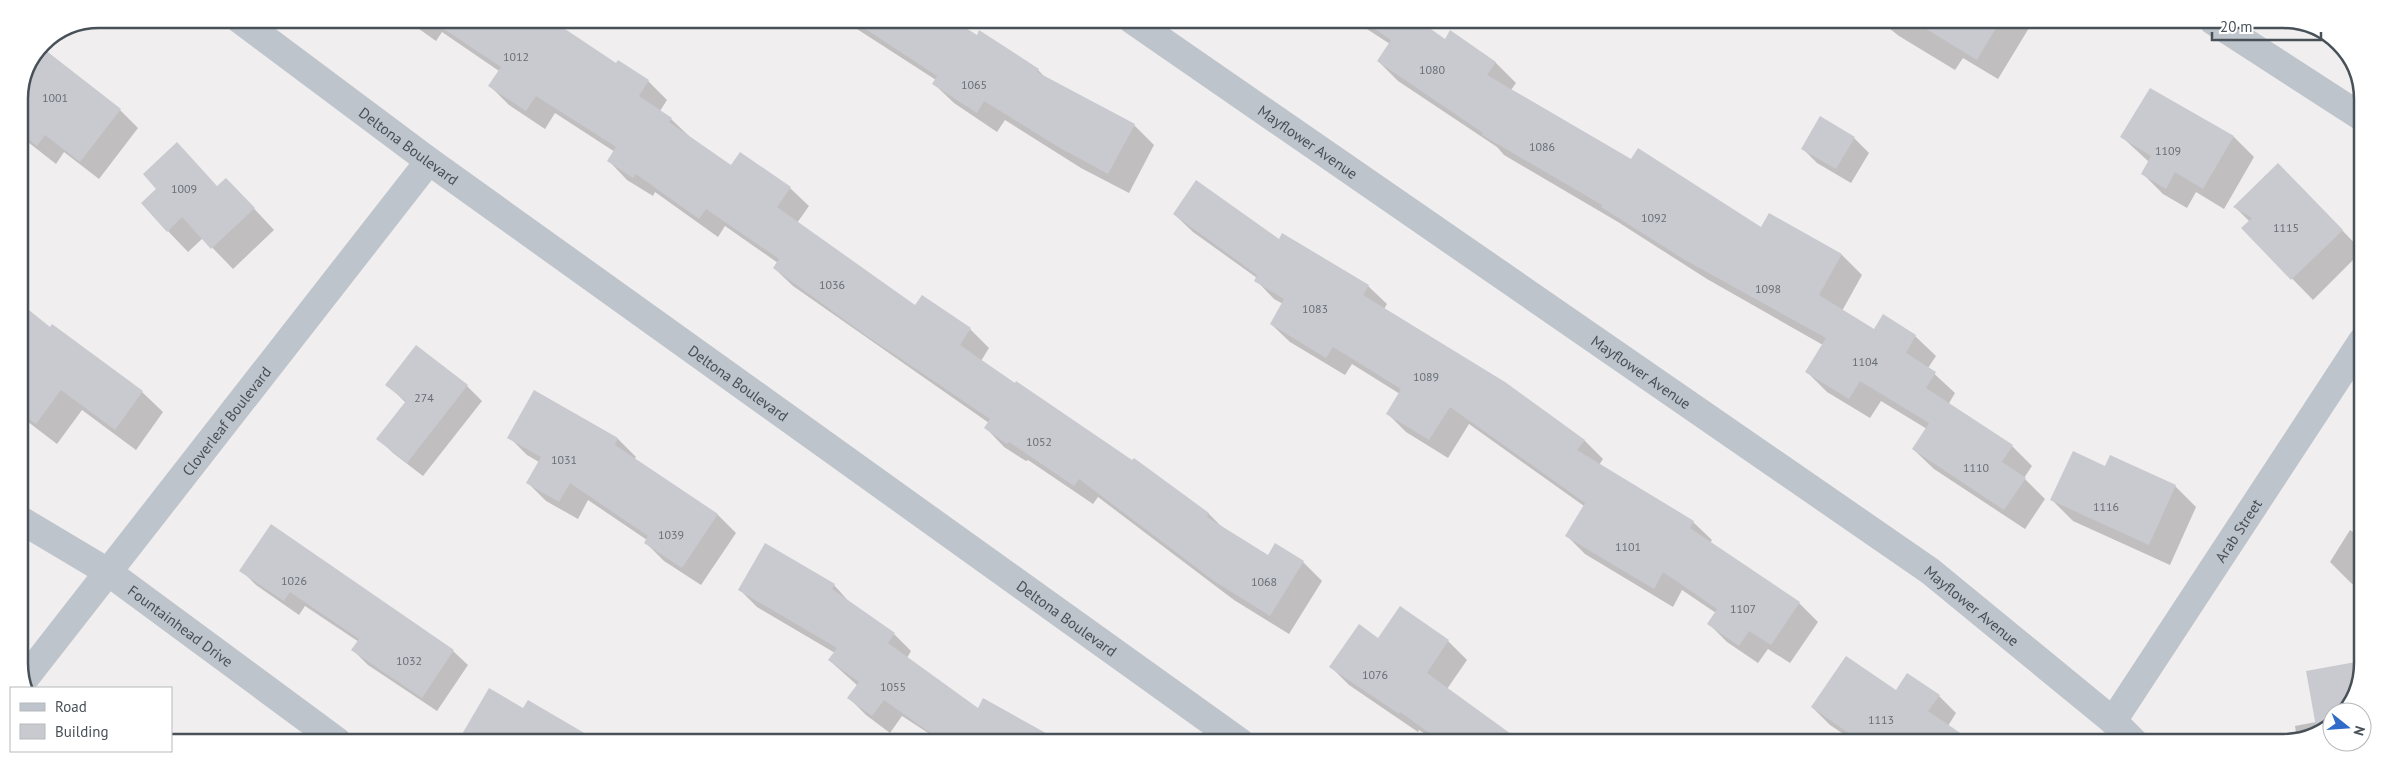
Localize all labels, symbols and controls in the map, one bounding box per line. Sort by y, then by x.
scale bar [2212,10,2321,42]
text: 20 m [2220,17,2253,36]
house number: 1012 [503,49,529,64]
house number: 1080 [1419,62,1446,77]
house number: 1065 [961,77,987,92]
house number: 1001 [42,90,68,105]
street label: Mayflower Avenue [1255,101,1362,183]
street label: Deltona Boulevard [355,103,462,189]
house number: 1086 [1529,139,1555,154]
house number: 1109 [2155,143,2181,158]
house number: 1009 [171,181,197,196]
house number: 1092 [1641,210,1667,225]
house number: 1115 [2273,220,2299,235]
house number: 1036 [819,277,845,292]
house number: 1098 [1755,281,1781,296]
house number: 1083 [1302,301,1328,316]
street label: Mayflower Avenue [1588,331,1695,413]
street label: Deltona Boulevard [685,340,792,425]
house number: 1104 [1852,354,1879,369]
street label: Cloverleaf Boulevard [178,362,275,479]
house number: 1089 [1413,369,1439,384]
house number: 274 [414,390,434,405]
house number: 1052 [1026,434,1052,449]
house number: 1031 [551,452,577,467]
house number: 1110 [1963,460,1990,475]
street label: Arab Street [2210,495,2266,566]
house number: 1116 [2093,499,2119,514]
house number: 1039 [658,527,684,542]
house number: 1101 [1615,539,1641,554]
street label: Mayflower Avenue [1921,561,2023,650]
house number: 1026 [281,573,307,588]
house number: 1068 [1251,574,1277,589]
street label: Deltona Boulevard [1013,576,1121,660]
street label: Fountainhead Drive [124,581,237,671]
house number: 1107 [1730,601,1756,616]
house number: 1032 [396,653,422,668]
house number: 1076 [1362,667,1388,682]
house number: 1055 [880,679,906,694]
legend [10,687,172,752]
text: Road [55,697,87,716]
north arrow [2322,702,2372,752]
house number: 1113 [1868,712,1894,727]
text: Building [55,722,109,741]
text: N [2349,724,2369,738]

